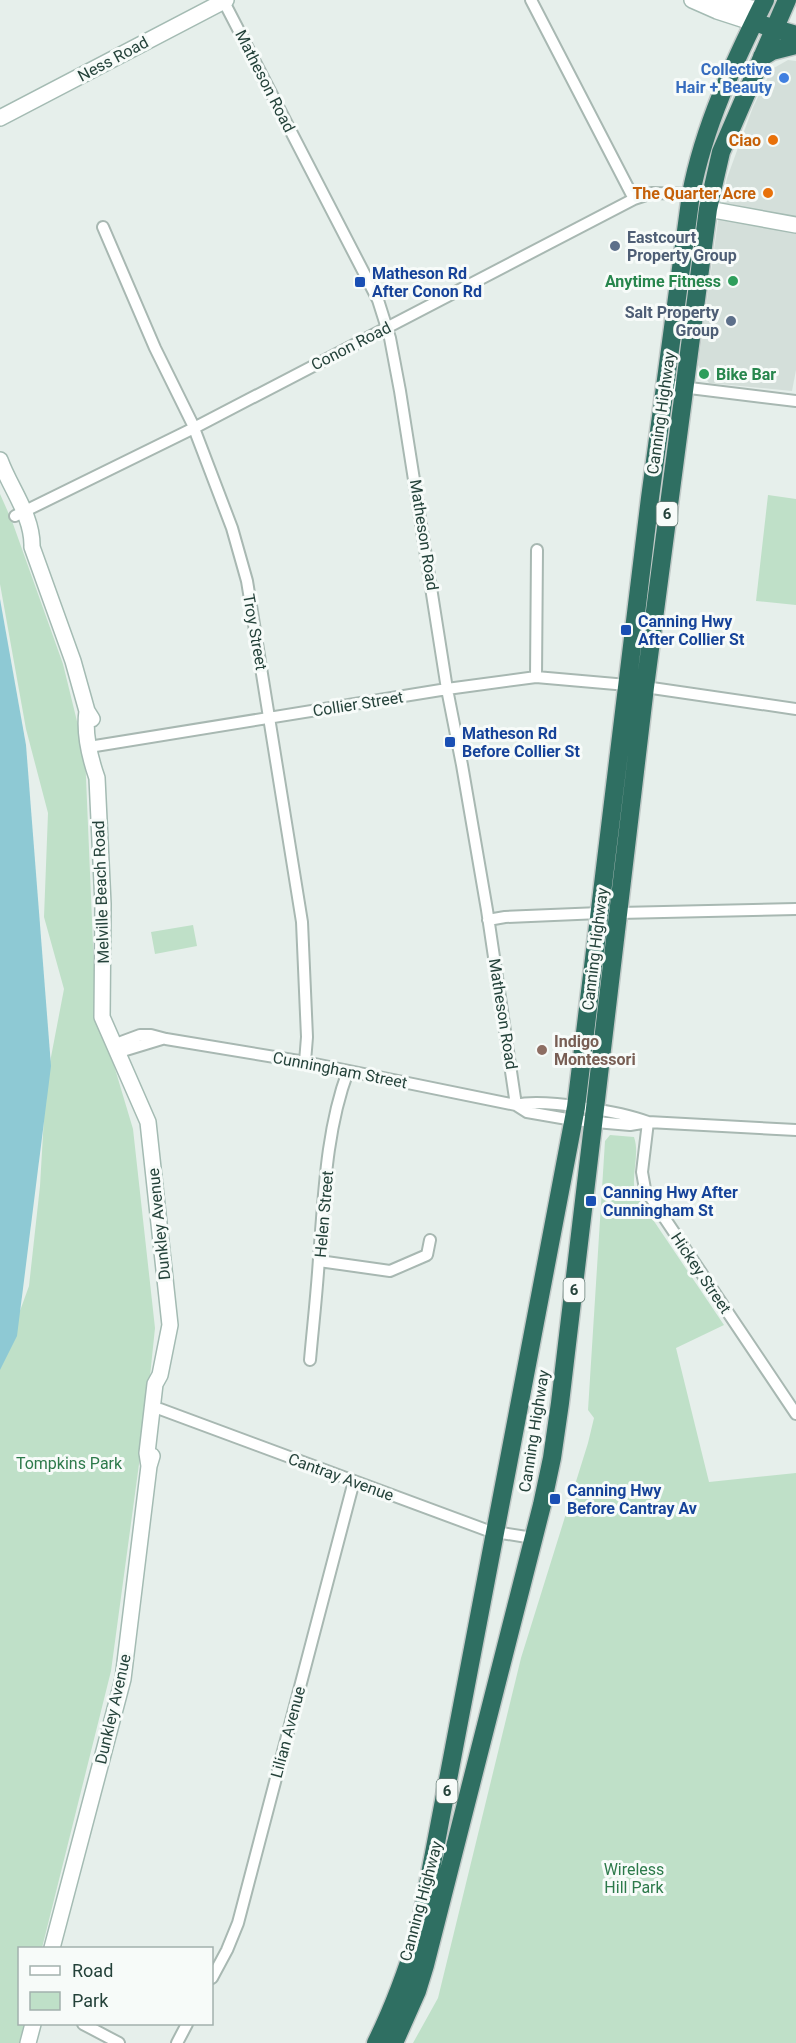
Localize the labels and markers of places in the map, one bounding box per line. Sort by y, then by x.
place label: Collective Hair + Beauty [676,60,773,97]
marker: Collective Hair + Beauty [777,71,791,85]
place label: Ciao [729,131,761,150]
marker: Ciao [766,133,780,147]
place label: The Quarter Acre [632,184,756,203]
marker: The Quarter Acre [761,186,775,200]
place label: Eastcourt Property Group [627,228,737,265]
marker: Eastcourt Property Group [608,239,622,253]
place label: Matheson Rd After Conon Rd [372,264,482,301]
place label: Anytime Fitness [605,272,721,291]
marker: Anytime Fitness [726,274,740,288]
marker: Matheson Rd After Conon Rd [353,275,367,289]
place label: Salt Property Group [625,303,720,340]
marker: Salt Property Group [724,314,738,328]
place label: Bike Bar [716,365,776,384]
marker: Bike Bar [697,367,711,381]
place label: Canning Hwy After Collier St [638,612,745,649]
marker: Canning Hwy After Collier St [619,623,633,637]
place label: Matheson Rd Before Collier St [462,724,580,761]
marker: Matheson Rd Before Collier St [443,735,457,749]
place label: Indigo Montessori [554,1032,636,1069]
marker: Indigo Montessori [535,1043,549,1057]
place label: Canning Hwy After Cunningham St [603,1183,738,1220]
marker: Canning Hwy After Cunningham St [584,1194,598,1208]
place label: Canning Hwy Before Cantray Av [567,1481,697,1518]
marker: Canning Hwy Before Cantray Av [548,1492,562,1506]

